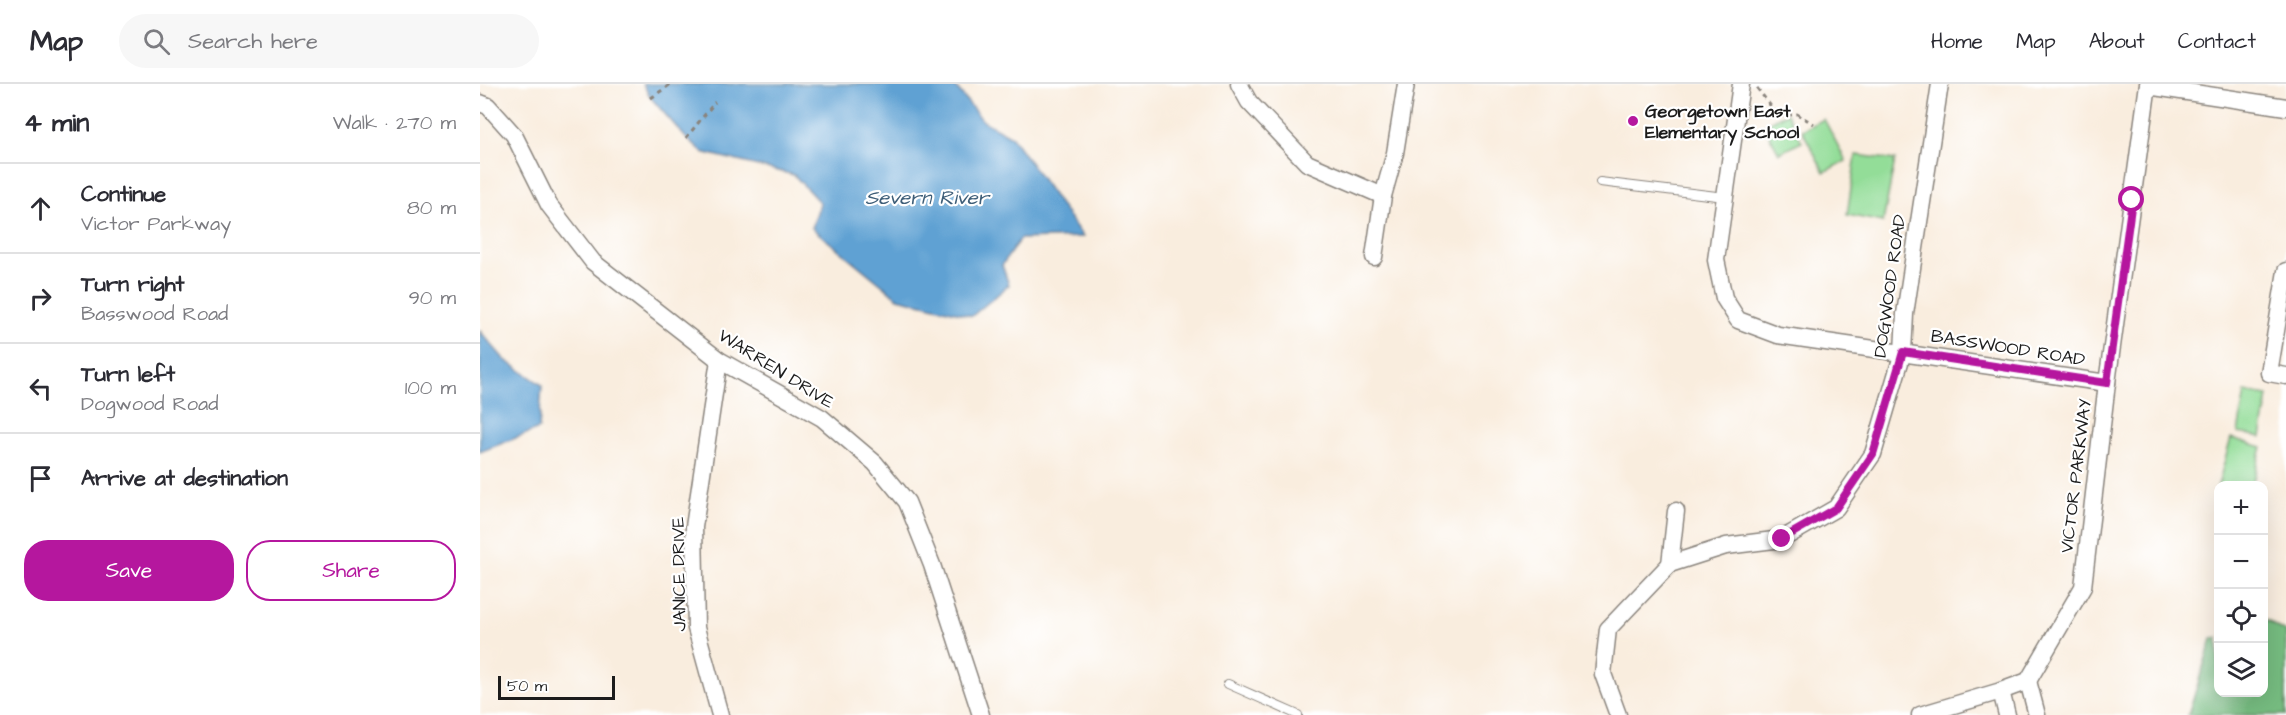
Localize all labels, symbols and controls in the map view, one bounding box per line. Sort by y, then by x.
search box [119,14,539,68]
text: Map [30,22,83,61]
icon: search [140,25,173,58]
text: Search here [188,26,318,57]
text: Home [1931,27,1983,56]
text: Map [2016,27,2056,56]
text: About [2089,27,2145,56]
text: Contact [2178,27,2256,56]
place label: Georgetown East Elementary School [1645,99,1800,146]
text: 4 min [24,105,89,141]
text: Walk · 270 m [333,109,456,137]
marker: Georgetown East Elementary School [1626,114,1640,128]
text: Continue [81,179,166,210]
water label: Severn River [865,184,991,212]
route start [2118,186,2144,212]
icon: ahead [24,192,57,225]
text: 80 m [407,194,456,222]
text: Victor Parkway [81,210,231,238]
street label: DOGWOOD ROAD [1868,213,1912,359]
text: Turn right [81,269,184,300]
icon: right [24,282,57,315]
text: 90 m [408,284,456,312]
text: Basswood Road [81,300,228,328]
street label: WARREN DRIVE [713,323,839,415]
street label: BASSWOOD ROAD [1929,323,2087,373]
text: Turn left [81,359,175,390]
icon: left [24,372,57,405]
text: 100 m [405,374,456,402]
text: Dogwood Road [81,390,218,418]
street label: VICTOR PARKWAY [2054,397,2098,554]
icon: arrive [24,462,57,495]
text: Arrive at destination [81,463,288,494]
map controls [2214,481,2268,697]
button: + [2214,481,2268,535]
street label: JANICE DRIVE [665,516,693,632]
route end [1768,525,1794,551]
button: − [2214,535,2268,589]
button: Save [24,540,234,601]
button: Share [246,540,456,601]
button: locate [2214,589,2268,643]
button: layers [2214,643,2268,697]
scale bar [498,673,615,700]
text: 50 m [507,675,547,697]

